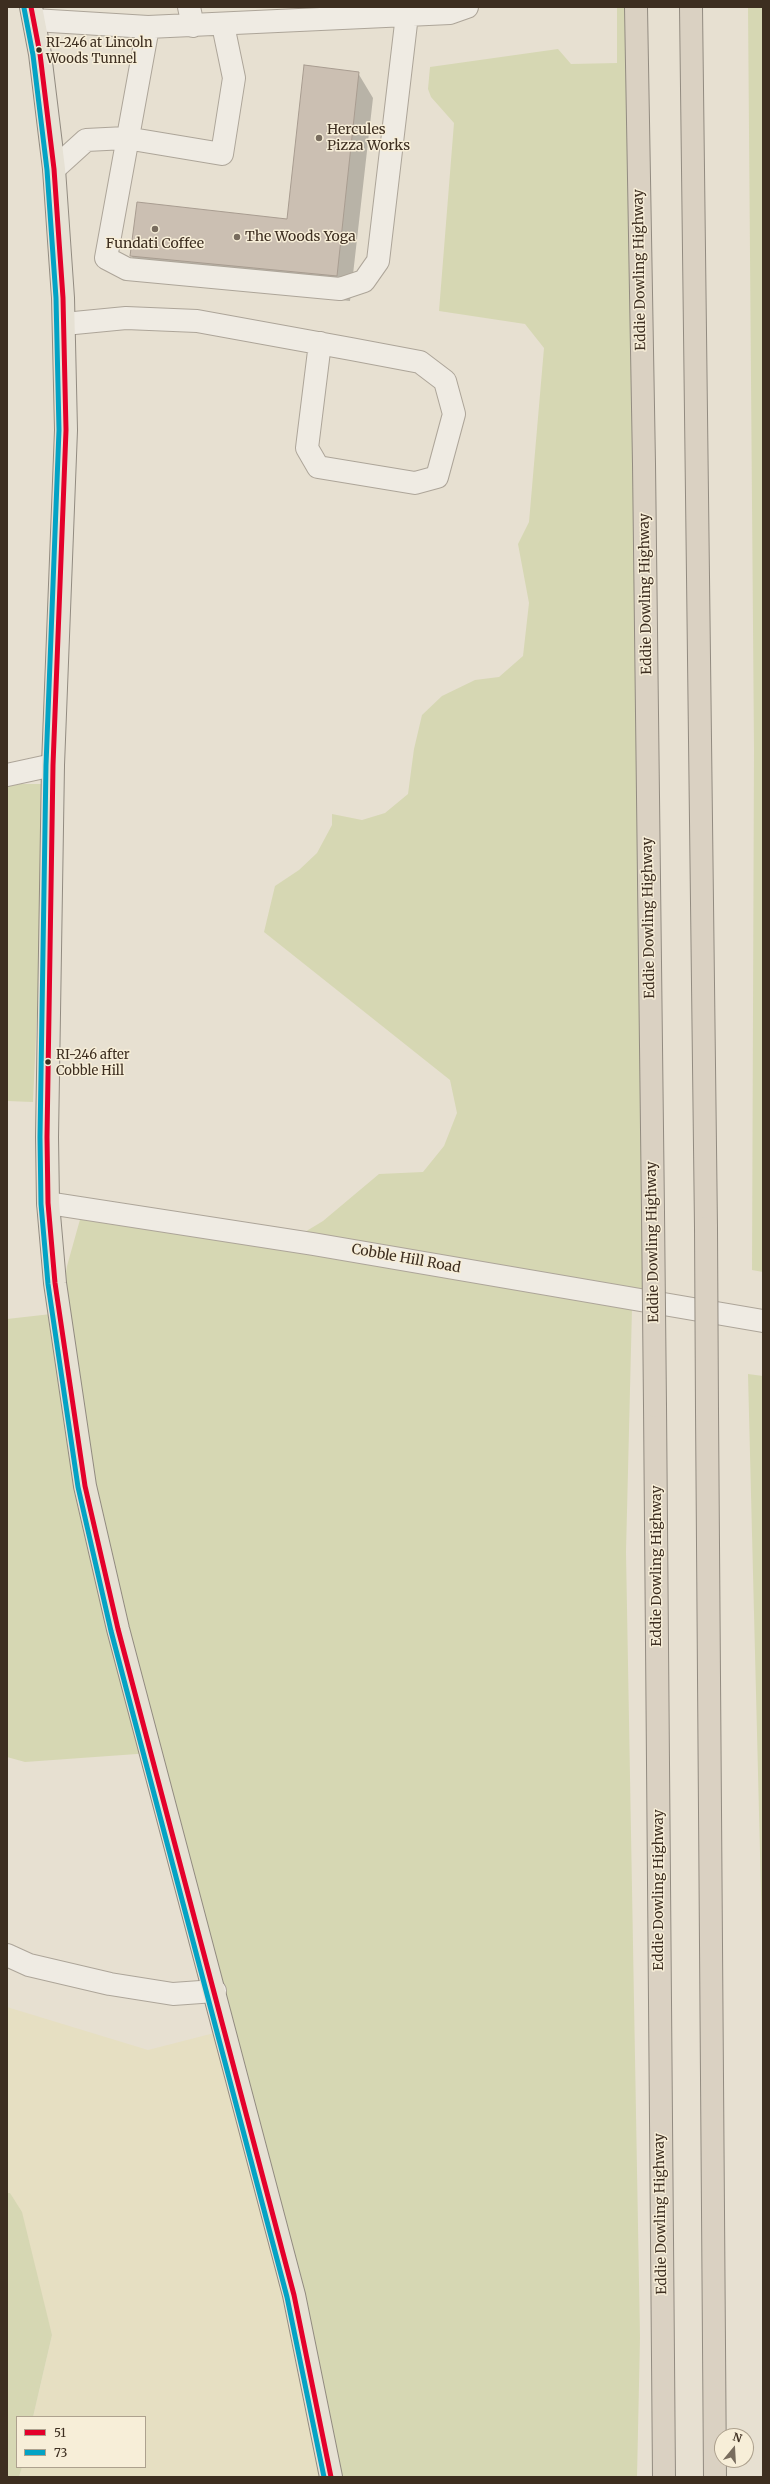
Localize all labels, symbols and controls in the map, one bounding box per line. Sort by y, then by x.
place label: RI-246 at Lincoln Woods Tunnel [46,35,153,66]
marker: RI-246 at Lincoln Woods Tunnel [34,45,44,55]
place label: Hercules Pizza Works [327,122,410,154]
marker: Hercules Pizza Works [314,133,324,143]
street label: Eddie Dowling Highway [630,189,650,351]
marker: Fundati Coffee [150,224,160,234]
place label: The Woods Yoga [245,229,356,245]
marker: The Woods Yoga [232,232,242,242]
place label: Fundati Coffee [106,236,204,252]
street label: Eddie Dowling Highway [636,513,656,675]
street label: Eddie Dowling Highway [639,837,659,999]
place label: RI-246 after Cobble Hill [56,1047,130,1078]
marker: RI-246 after Cobble Hill [43,1057,53,1067]
street label: Eddie Dowling Highway [643,1161,663,1323]
street label: Cobble Hill Road [350,1241,462,1277]
street label: Eddie Dowling Highway [649,1485,665,1647]
street label: Eddie Dowling Highway [651,1809,667,1971]
street label: Eddie Dowling Highway [651,2133,671,2295]
legend [16,2416,146,2468]
text: 51 [54,2425,66,2440]
north arrow [714,2428,754,2468]
text: N [731,2430,744,2446]
text: 73 [54,2445,68,2460]

